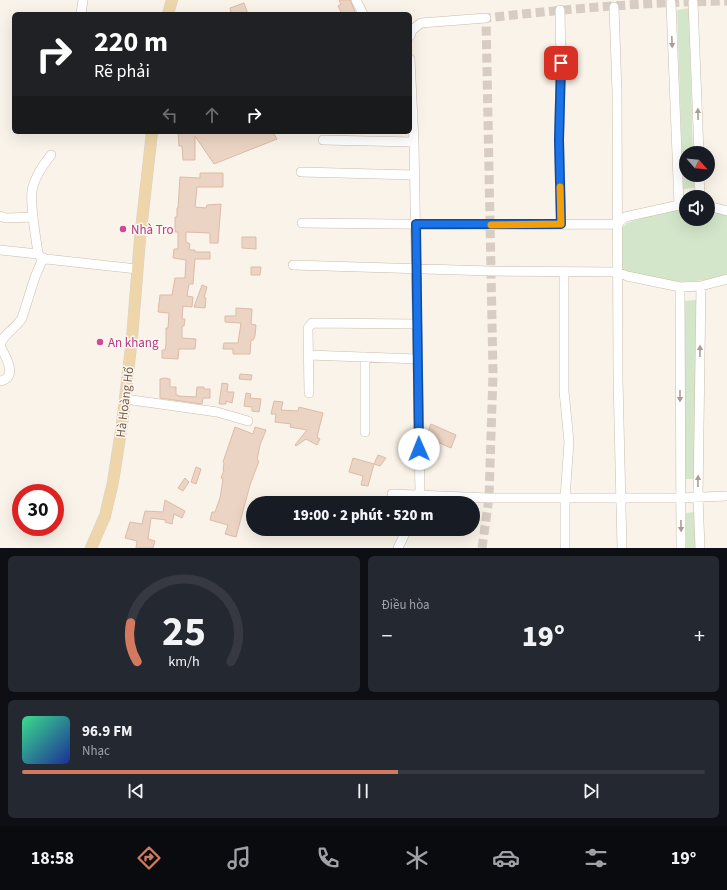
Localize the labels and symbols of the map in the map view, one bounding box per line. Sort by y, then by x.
one-way arrow [669,36,676,48]
pin [544,46,578,80]
one-way arrow [695,107,701,120]
north arrow [679,146,715,182]
place label: Nhà Tro [131,221,173,239]
marker: Nhà Tro [118,224,128,234]
place label: An khang [108,334,159,352]
marker: An khang [95,337,105,347]
one-way arrow [697,344,703,357]
street label: Hà Hoàng Hổ [112,366,138,439]
one-way arrow [677,390,683,403]
position arrow [398,428,440,470]
one-way arrow [695,475,702,487]
speed limit sign: 30 [12,484,64,536]
one-way arrow [678,520,684,533]

